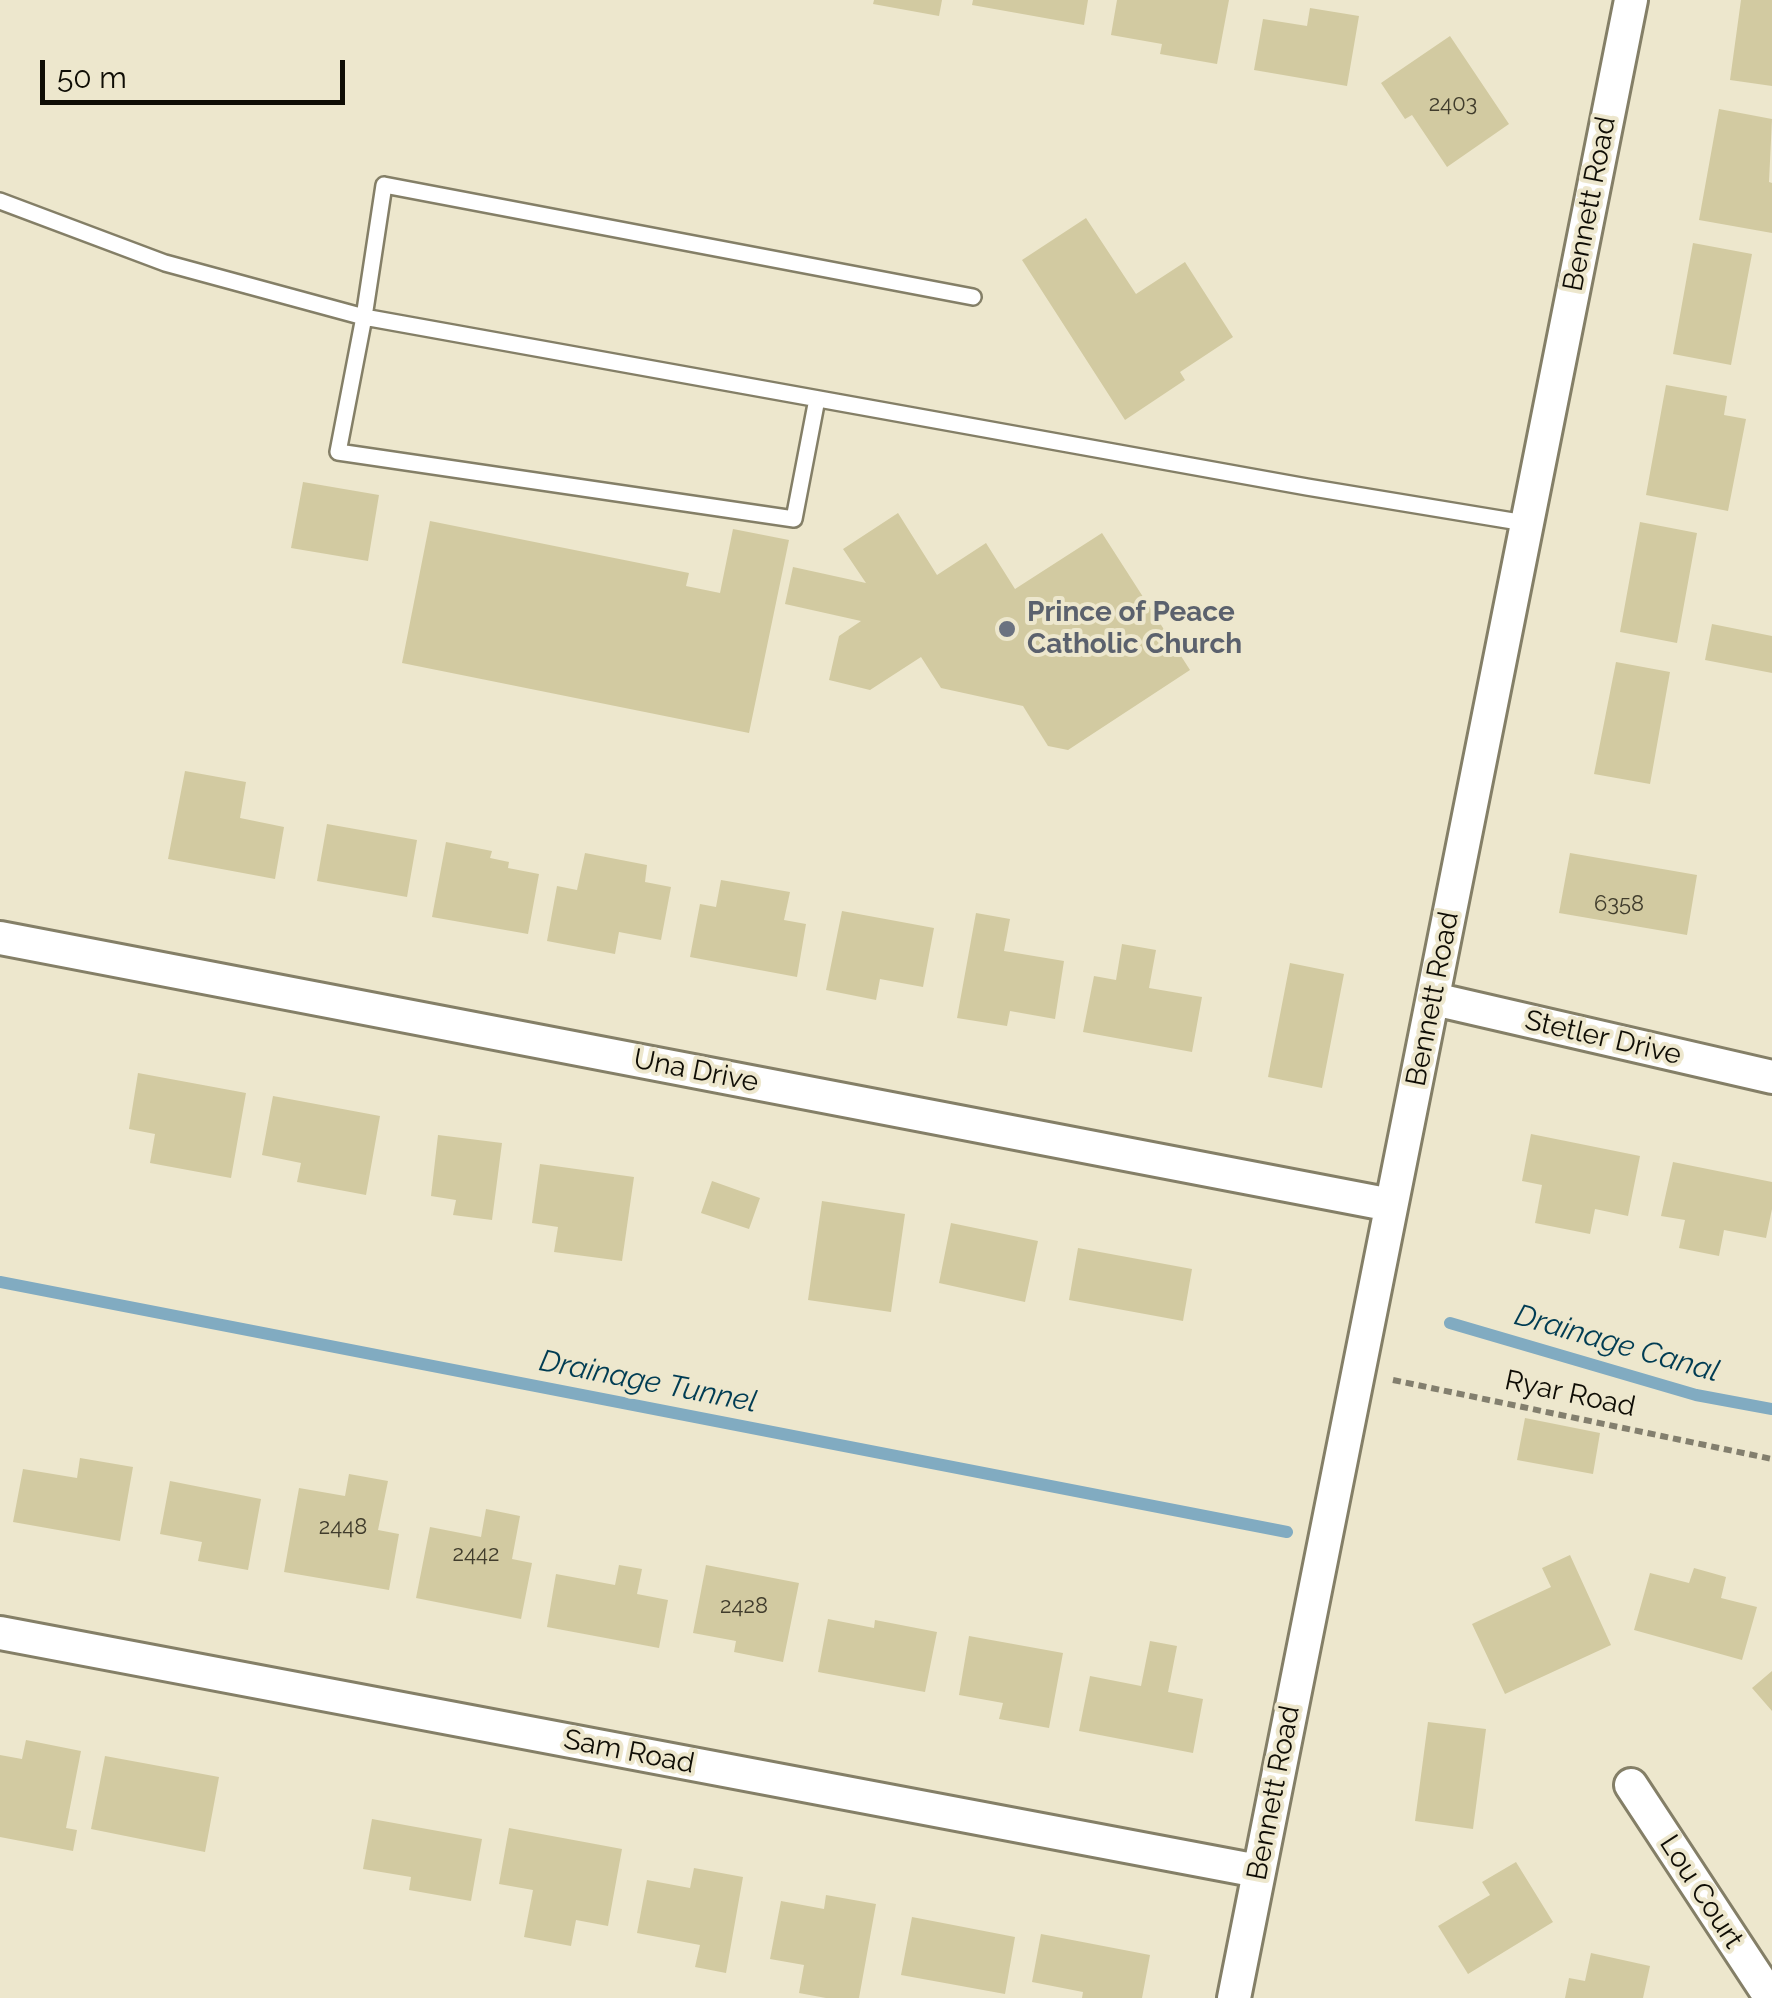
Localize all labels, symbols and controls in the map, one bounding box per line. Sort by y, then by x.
scale bar [45,40,350,102]
text: 50 m [57,60,127,95]
house number: 2403 [1429,91,1477,117]
street label: Bennett Road [1557,114,1623,294]
place label: Prince of Peace Catholic Church [1027,596,1242,662]
marker: Prince of Peace Catholic Church [996,618,1018,640]
house number: 6358 [1594,891,1644,917]
street label: Bennett Road [1400,909,1466,1089]
street label: Stetler Drive [1522,1004,1684,1072]
street label: Una Drive [631,1042,761,1100]
water label: Drainage Canal [1511,1298,1723,1390]
water label: Drainage Tunnel [536,1343,760,1421]
street label: Ryar Road [1502,1364,1638,1424]
house number: 2448 [319,1514,367,1540]
house number: 2442 [453,1541,499,1567]
house number: 2428 [720,1593,768,1619]
street label: Bennett Road [1241,1703,1307,1883]
street label: Sam Road [561,1723,697,1781]
street label: Lou Court [1652,1829,1750,1955]

